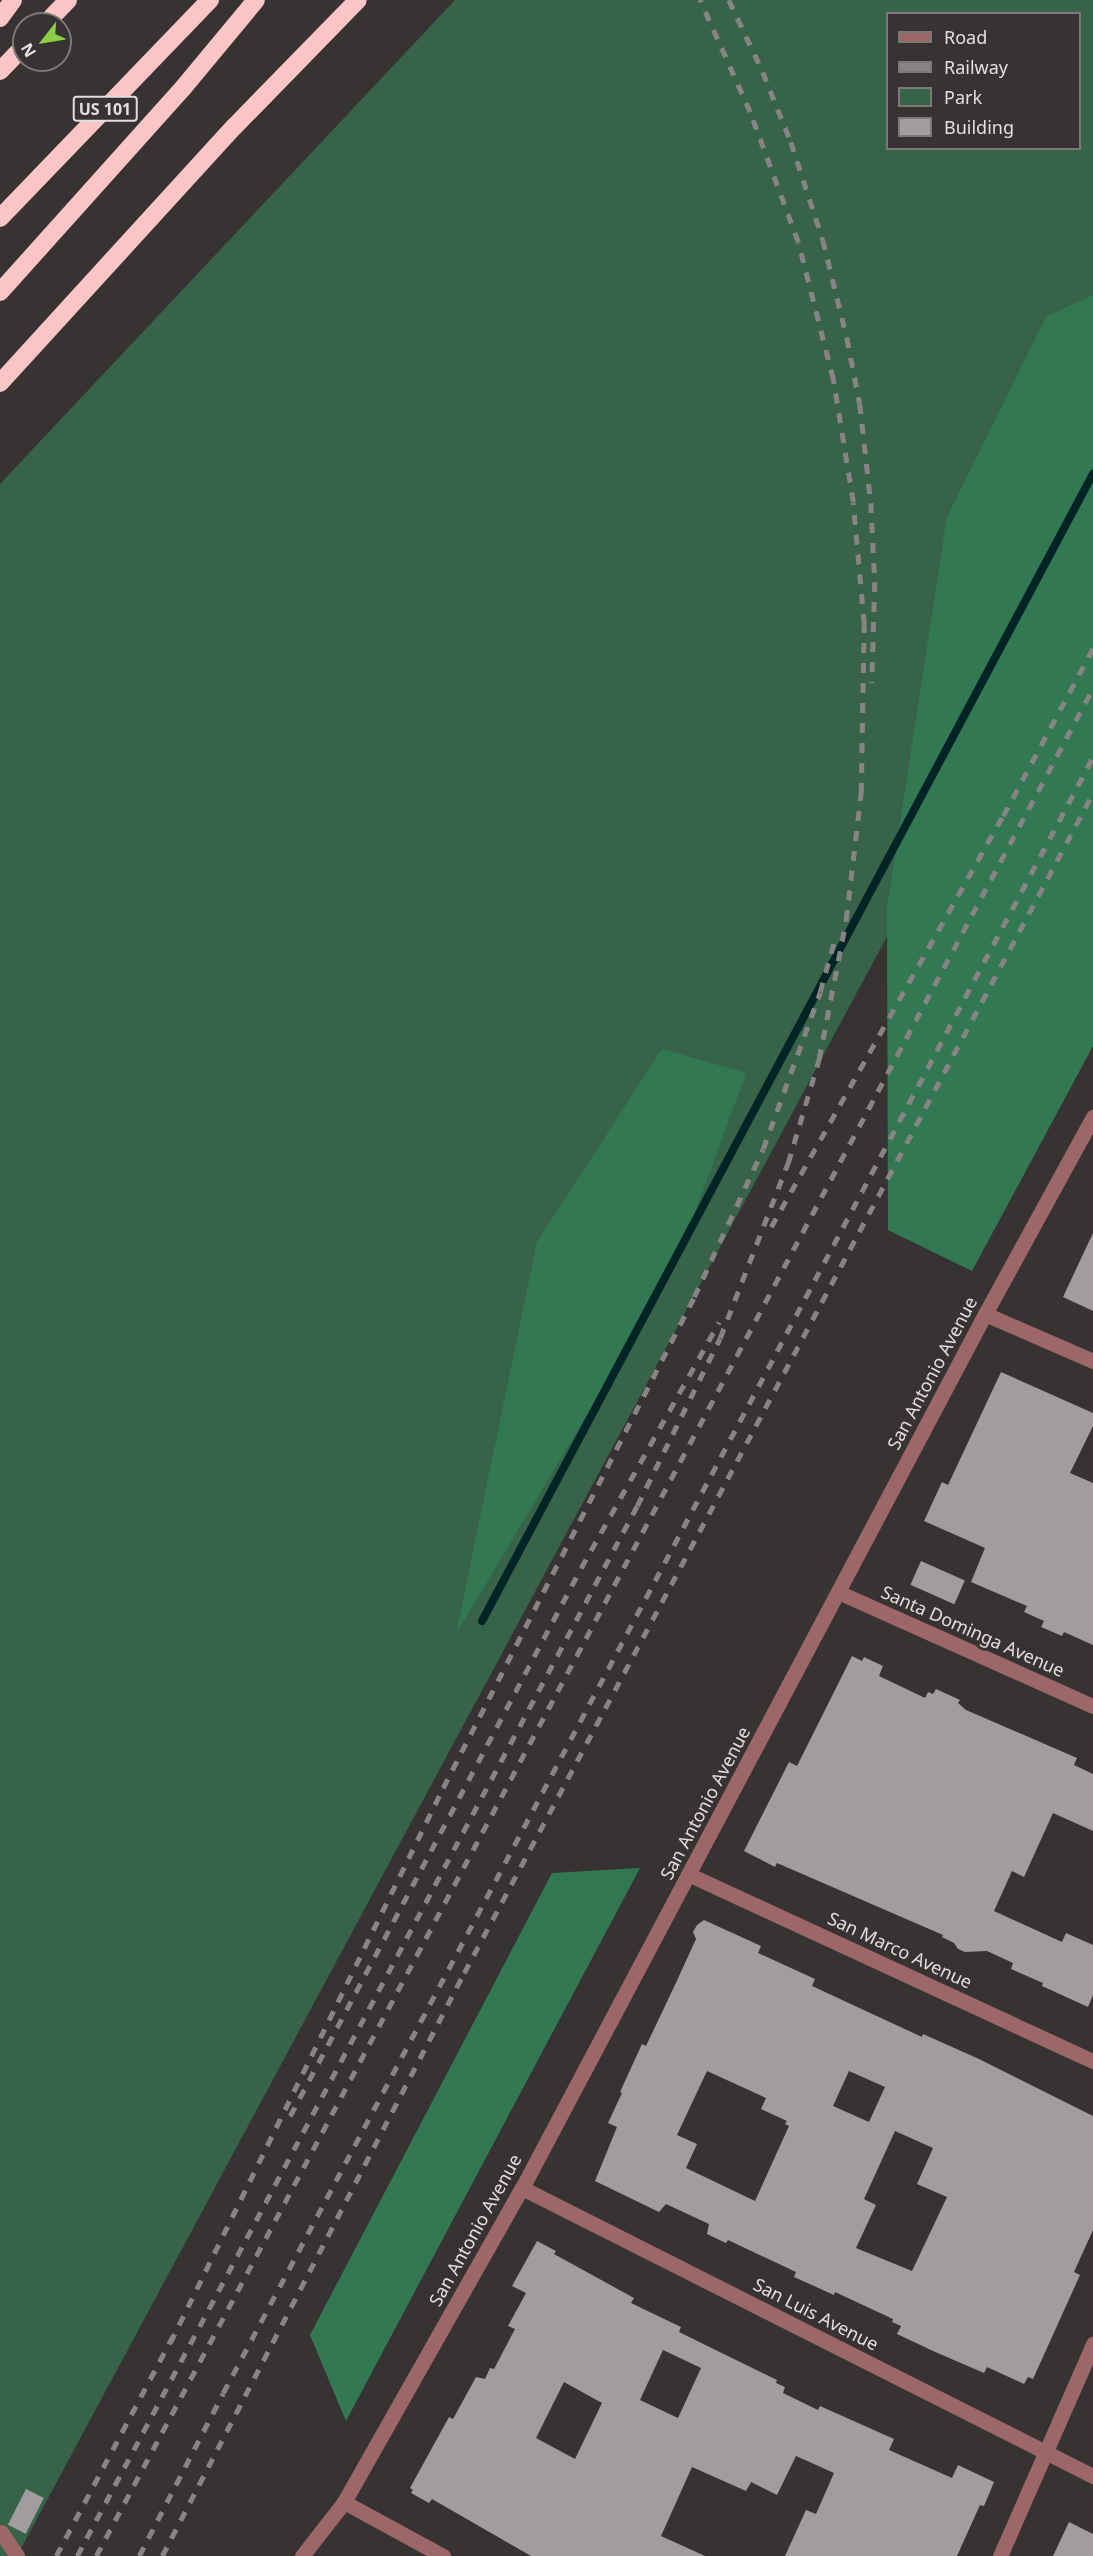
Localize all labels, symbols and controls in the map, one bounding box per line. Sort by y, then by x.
north arrow [12,12,72,72]
legend [886,12,1081,150]
text: Road [944,25,987,49]
text: N [16,39,41,61]
text: Railway [944,55,1008,79]
text: Park [944,85,982,109]
road number: US 101 [72,96,138,122]
text: Building [944,115,1014,139]
street label: San Antonio Avenue [882,1293,982,1453]
street label: Santa Dominga Avenue [878,1581,1068,1681]
street label: San Antonio Avenue [655,1723,755,1883]
street label: San Marco Avenue [824,1907,976,1993]
street label: San Antonio Avenue [424,2150,526,2310]
street label: San Luis Avenue [750,2273,882,2355]

